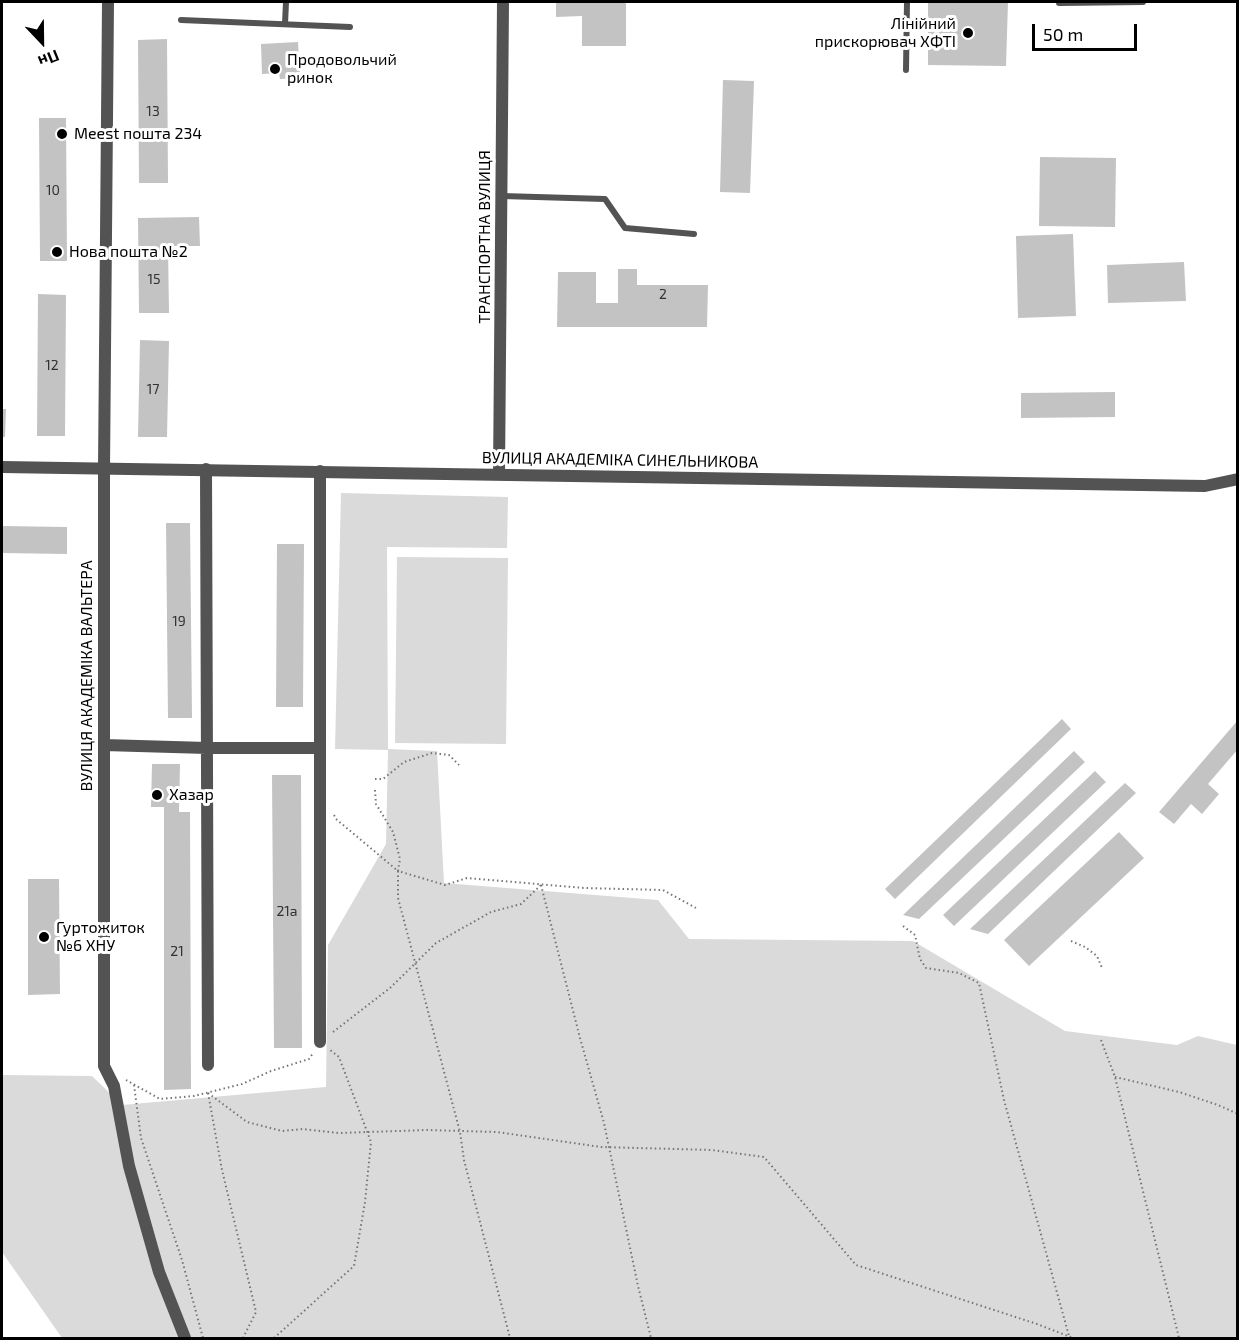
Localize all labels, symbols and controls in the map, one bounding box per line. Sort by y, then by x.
north arrow [12,12,72,72]
scale bar [1035,12,1140,50]
place label: Лінійний прискорювач ХФТІ [815,14,956,52]
text: 50 m [1043,23,1083,45]
marker: Лінійний прискорювач ХФТІ [961,26,975,40]
text: Пн [36,46,62,72]
place label: Продовольчий ринок [287,50,397,88]
marker: Продовольчий ринок [268,62,282,76]
house number: 13 [146,103,160,119]
place label: Meest пошта 234 [74,124,202,144]
marker: Meest пошта 234 [55,127,69,141]
street label: ТРАНСПОРТНА ВУЛИЦЯ [475,150,495,324]
house number: 10 [46,182,60,198]
place label: Нова пошта №2 [69,242,188,262]
marker: Нова пошта №2 [50,245,64,259]
house number: 15 [147,271,161,287]
house number: 2 [659,286,667,302]
house number: 12 [45,357,59,373]
house number: 17 [147,381,159,397]
street label: ВУЛИЦЯ АКАДЕМІКА СИНЕЛЬНИКОВА [482,448,758,472]
street label: ВУЛИЦЯ АКАДЕМІКА ВАЛЬТЕРА [77,560,97,792]
house number: 19 [172,613,186,629]
place label: Хазар [169,785,214,805]
marker: Хазар [150,788,164,802]
house number: 21а [276,903,298,919]
place label: Гуртожиток №6 ХНУ [56,918,145,956]
marker: Гуртожиток №6 ХНУ [37,930,51,944]
house number: 21 [170,943,184,959]

